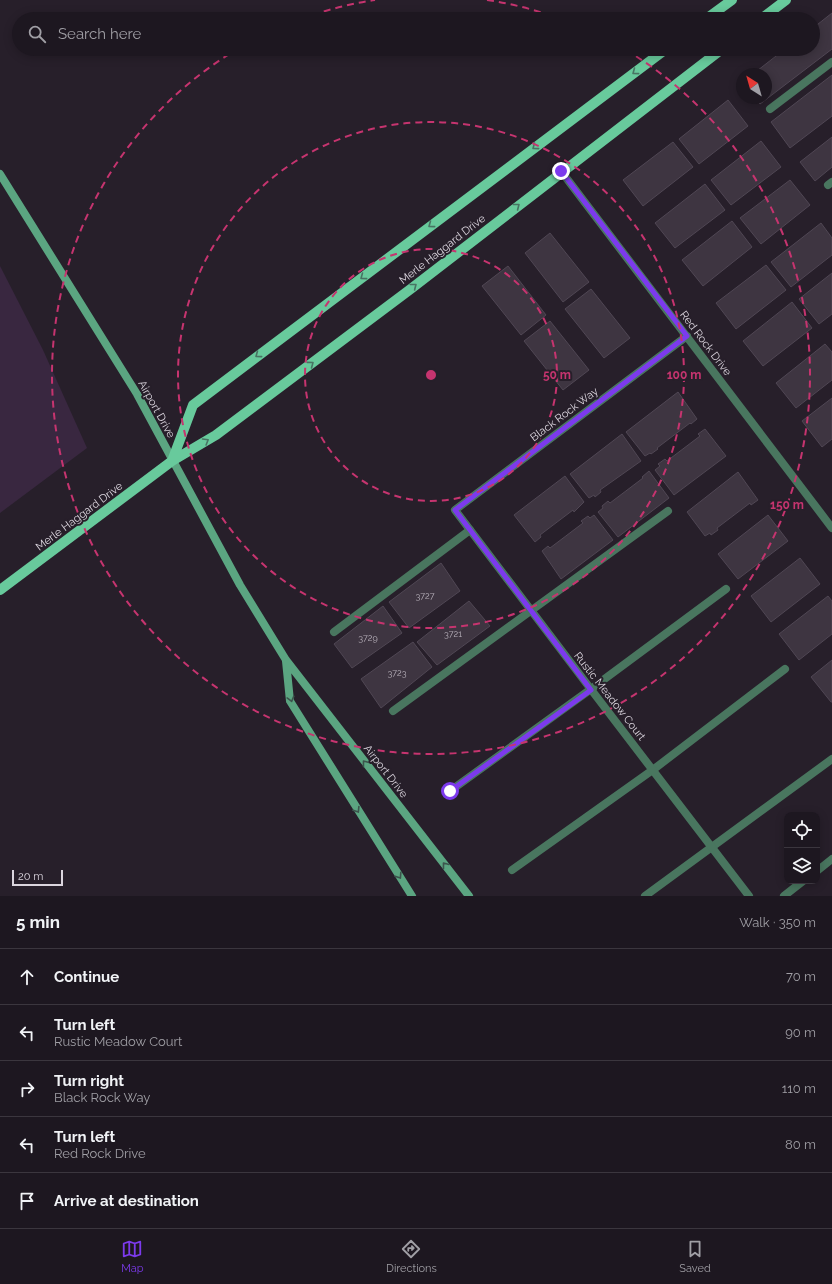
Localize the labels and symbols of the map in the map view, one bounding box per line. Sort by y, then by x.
one-way arrow [632,68,639,75]
north arrow [736,68,772,104]
one-way arrow [533,142,540,149]
route end [552,162,570,180]
one-way arrow [513,203,520,210]
street label: Merle Haggard Drive [397,212,488,287]
one-way arrow [429,221,436,228]
one-way arrow [361,272,368,279]
one-way arrow [410,283,417,290]
street label: Red Rock Drive [677,308,734,379]
one-way arrow [256,351,263,358]
one-way arrow [306,362,313,369]
centre of rings [424,368,438,382]
text: 50 m [543,368,571,382]
text: 100 m [667,368,701,382]
street label: Airport Drive [135,378,178,441]
street label: Black Rock Way [528,385,601,444]
one-way arrow [202,438,209,446]
street label: Merle Haggard Drive [33,479,126,553]
text: 150 m [770,498,804,512]
house number: 3727 [415,591,435,601]
house number: 3721 [444,629,462,639]
house number: 3729 [358,633,378,643]
street label: Rustic Meadow Court [571,649,648,743]
house number: 3723 [387,668,407,678]
one-way arrow [286,695,294,702]
street label: Airport Drive [361,742,411,801]
one-way arrow [363,760,370,767]
route start [441,782,459,800]
one-way arrow [353,806,360,813]
one-way arrow [443,863,450,870]
scale bar [12,868,63,887]
one-way arrow [394,872,401,879]

